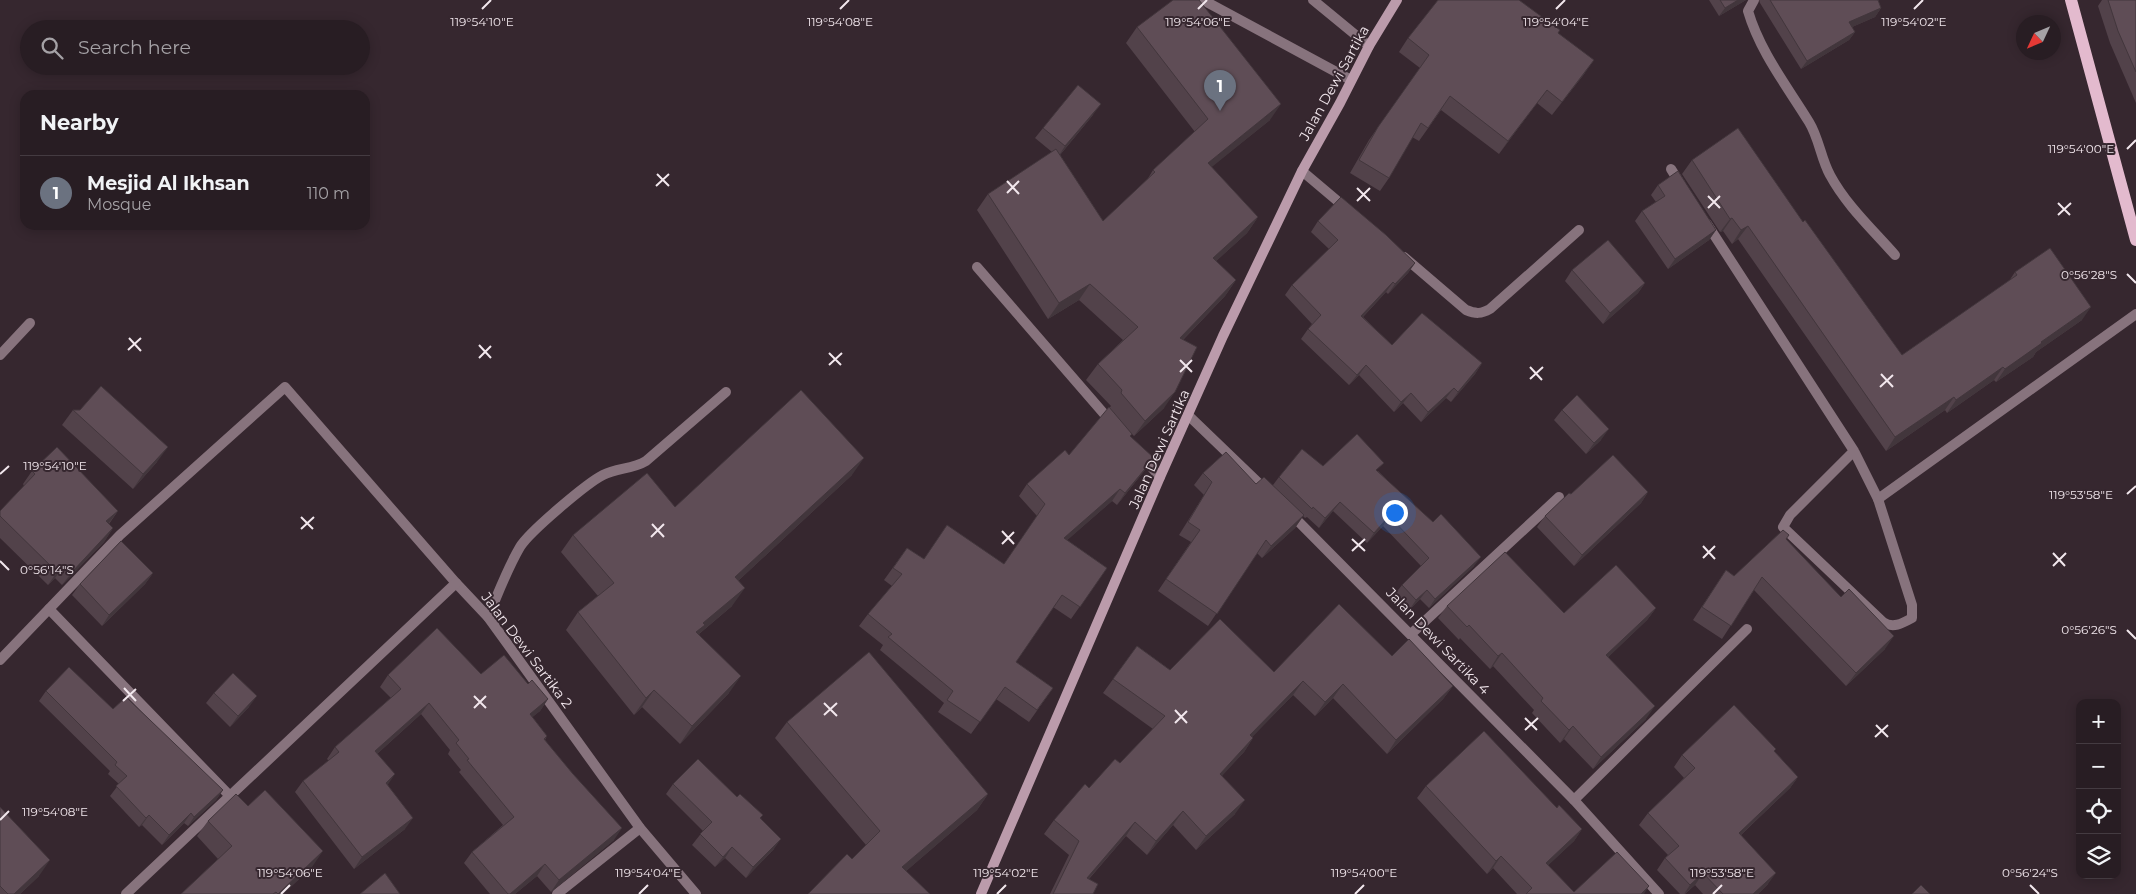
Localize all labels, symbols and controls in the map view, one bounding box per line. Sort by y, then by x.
text: 119°54'10"E [450,14,514,29]
text: 119°54'08"E [807,14,873,29]
text: 119°54'06"E [1165,14,1231,29]
text: 119°54'04"E [1523,14,1589,29]
text: 119°54'02"E [1881,14,1947,29]
north arrow [2016,15,2061,60]
search box [20,20,370,75]
street label: Jalan Dewi Sartika [1294,22,1373,145]
icon: search [38,34,66,62]
text: Search here [78,36,191,59]
pin: 1 [1204,70,1236,111]
text: Nearby [40,110,119,135]
text: 119°54'00"E [2048,141,2114,156]
text: Mesjid Al Ikhsan [87,172,250,195]
text: 1 [53,184,59,203]
text: 110 m [307,184,350,203]
text: Mosque [87,195,151,214]
text: 0°56'28"S [2061,267,2117,282]
street label: Jalan Dewi Sartika [1124,387,1193,512]
text: 119°54'10"E [23,458,87,473]
text: 119°53'58"E [2049,487,2113,502]
your location [1382,500,1408,526]
text: 0°56'14"S [20,562,74,577]
street label: Jalan Dewi Sartika 4 [1382,583,1494,699]
street label: Jalan Dewi Sartika 2 [477,588,576,711]
text: 0°56'26"S [2061,622,2117,637]
map controls [2076,699,2121,879]
button: + [2076,699,2121,744]
button: − [2076,744,2121,789]
button: locate [2076,789,2121,834]
text: 119°54'08"E [22,804,88,819]
button: layers [2076,834,2121,879]
text: 119°54'06"E [257,865,323,880]
text: 119°54'04"E [615,865,681,880]
text: 119°54'02"E [973,865,1039,880]
text: 119°54'00"E [1331,865,1397,880]
text: 119°53'58"E [1690,865,1754,880]
text: 0°56'24"S [2002,865,2058,880]

